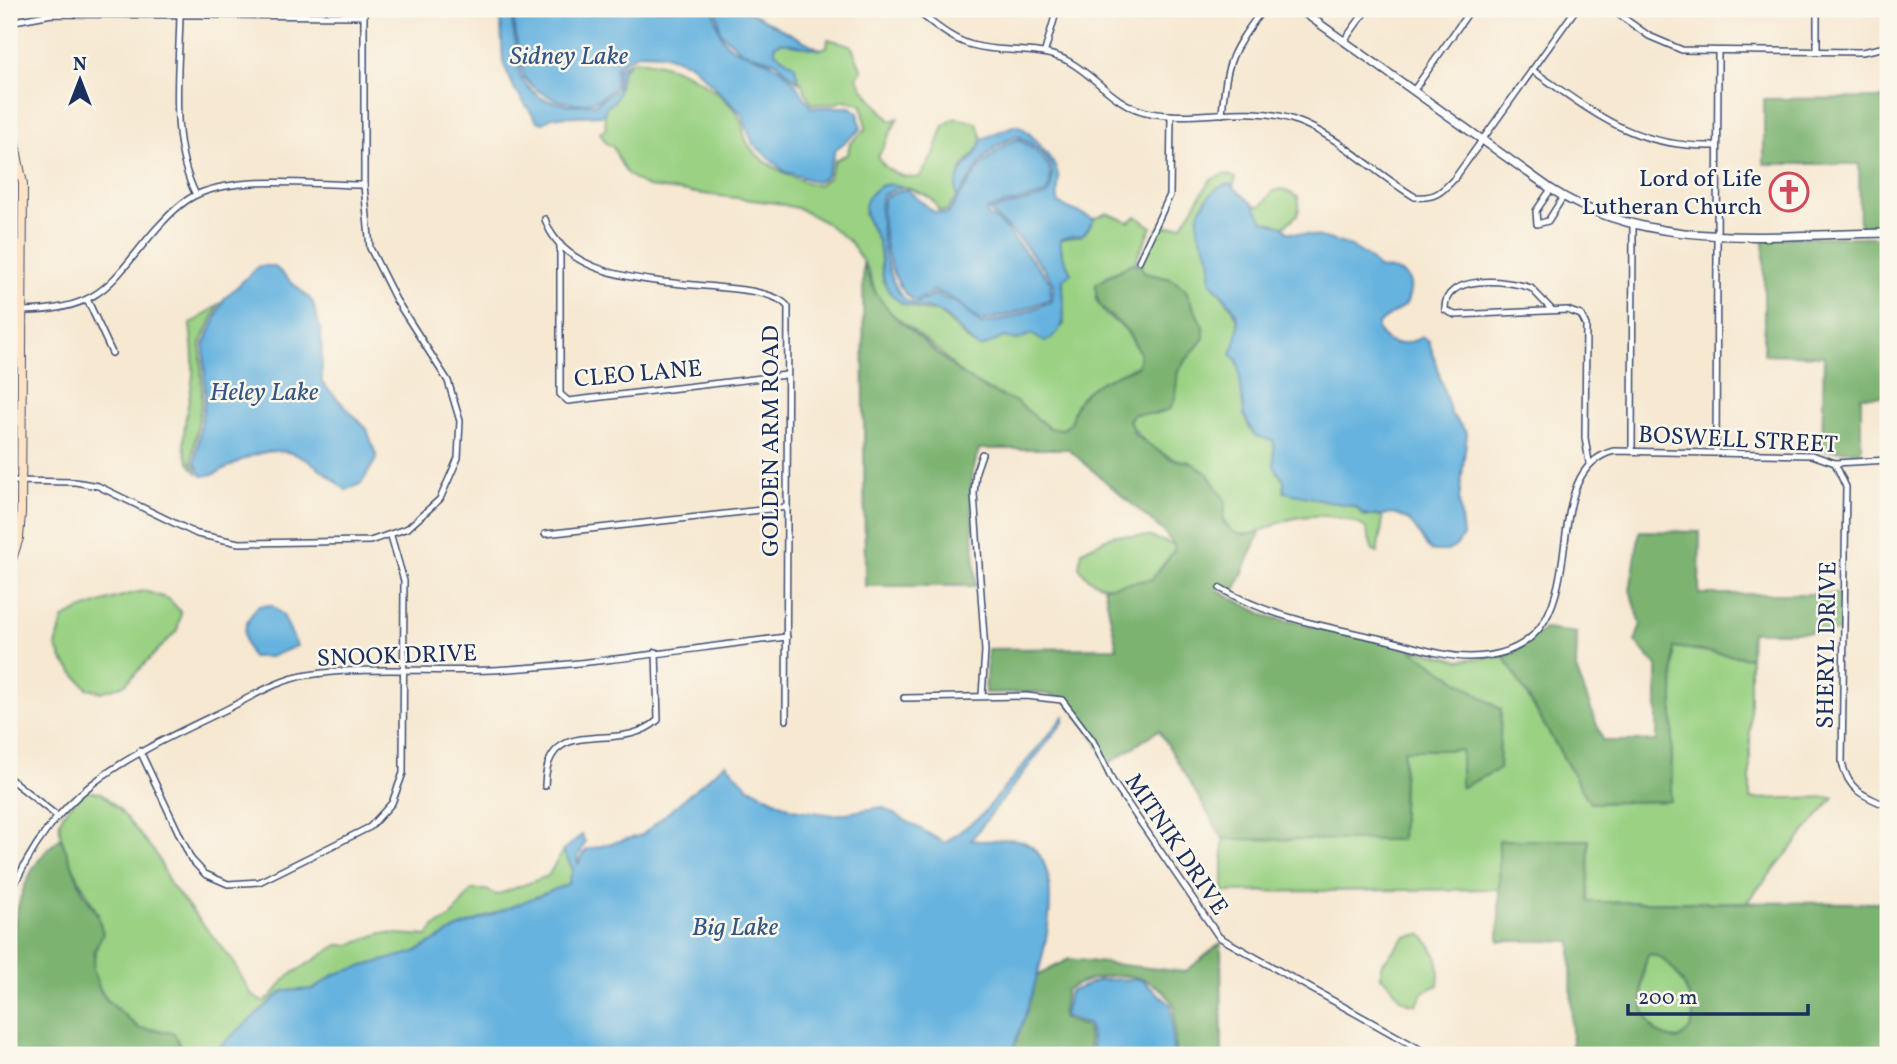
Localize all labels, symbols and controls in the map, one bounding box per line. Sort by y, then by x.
water label: Sidney Lake [510,39,629,75]
north arrow [46,46,116,116]
text: N [73,52,87,78]
place label: Lord of Life Lutheran Church [1582,163,1762,225]
church icon: Lord of Life Lutheran Church [1768,171,1810,213]
street label: GOLDEN ARM ROAD [755,325,789,557]
street label: CLEO LANE [573,352,704,398]
water label: Heley Lake [209,375,319,411]
street label: BOSWELL STREET [1637,419,1839,463]
street label: SHERYL DRIVE [1810,561,1846,729]
street label: SNOOK DRIVE [316,637,478,677]
street label: MITNIK DRIVE [1115,767,1235,923]
water label: Big Lake [692,910,779,946]
scale bar [1628,973,1808,1017]
text: 200 m [1638,984,1698,1013]

